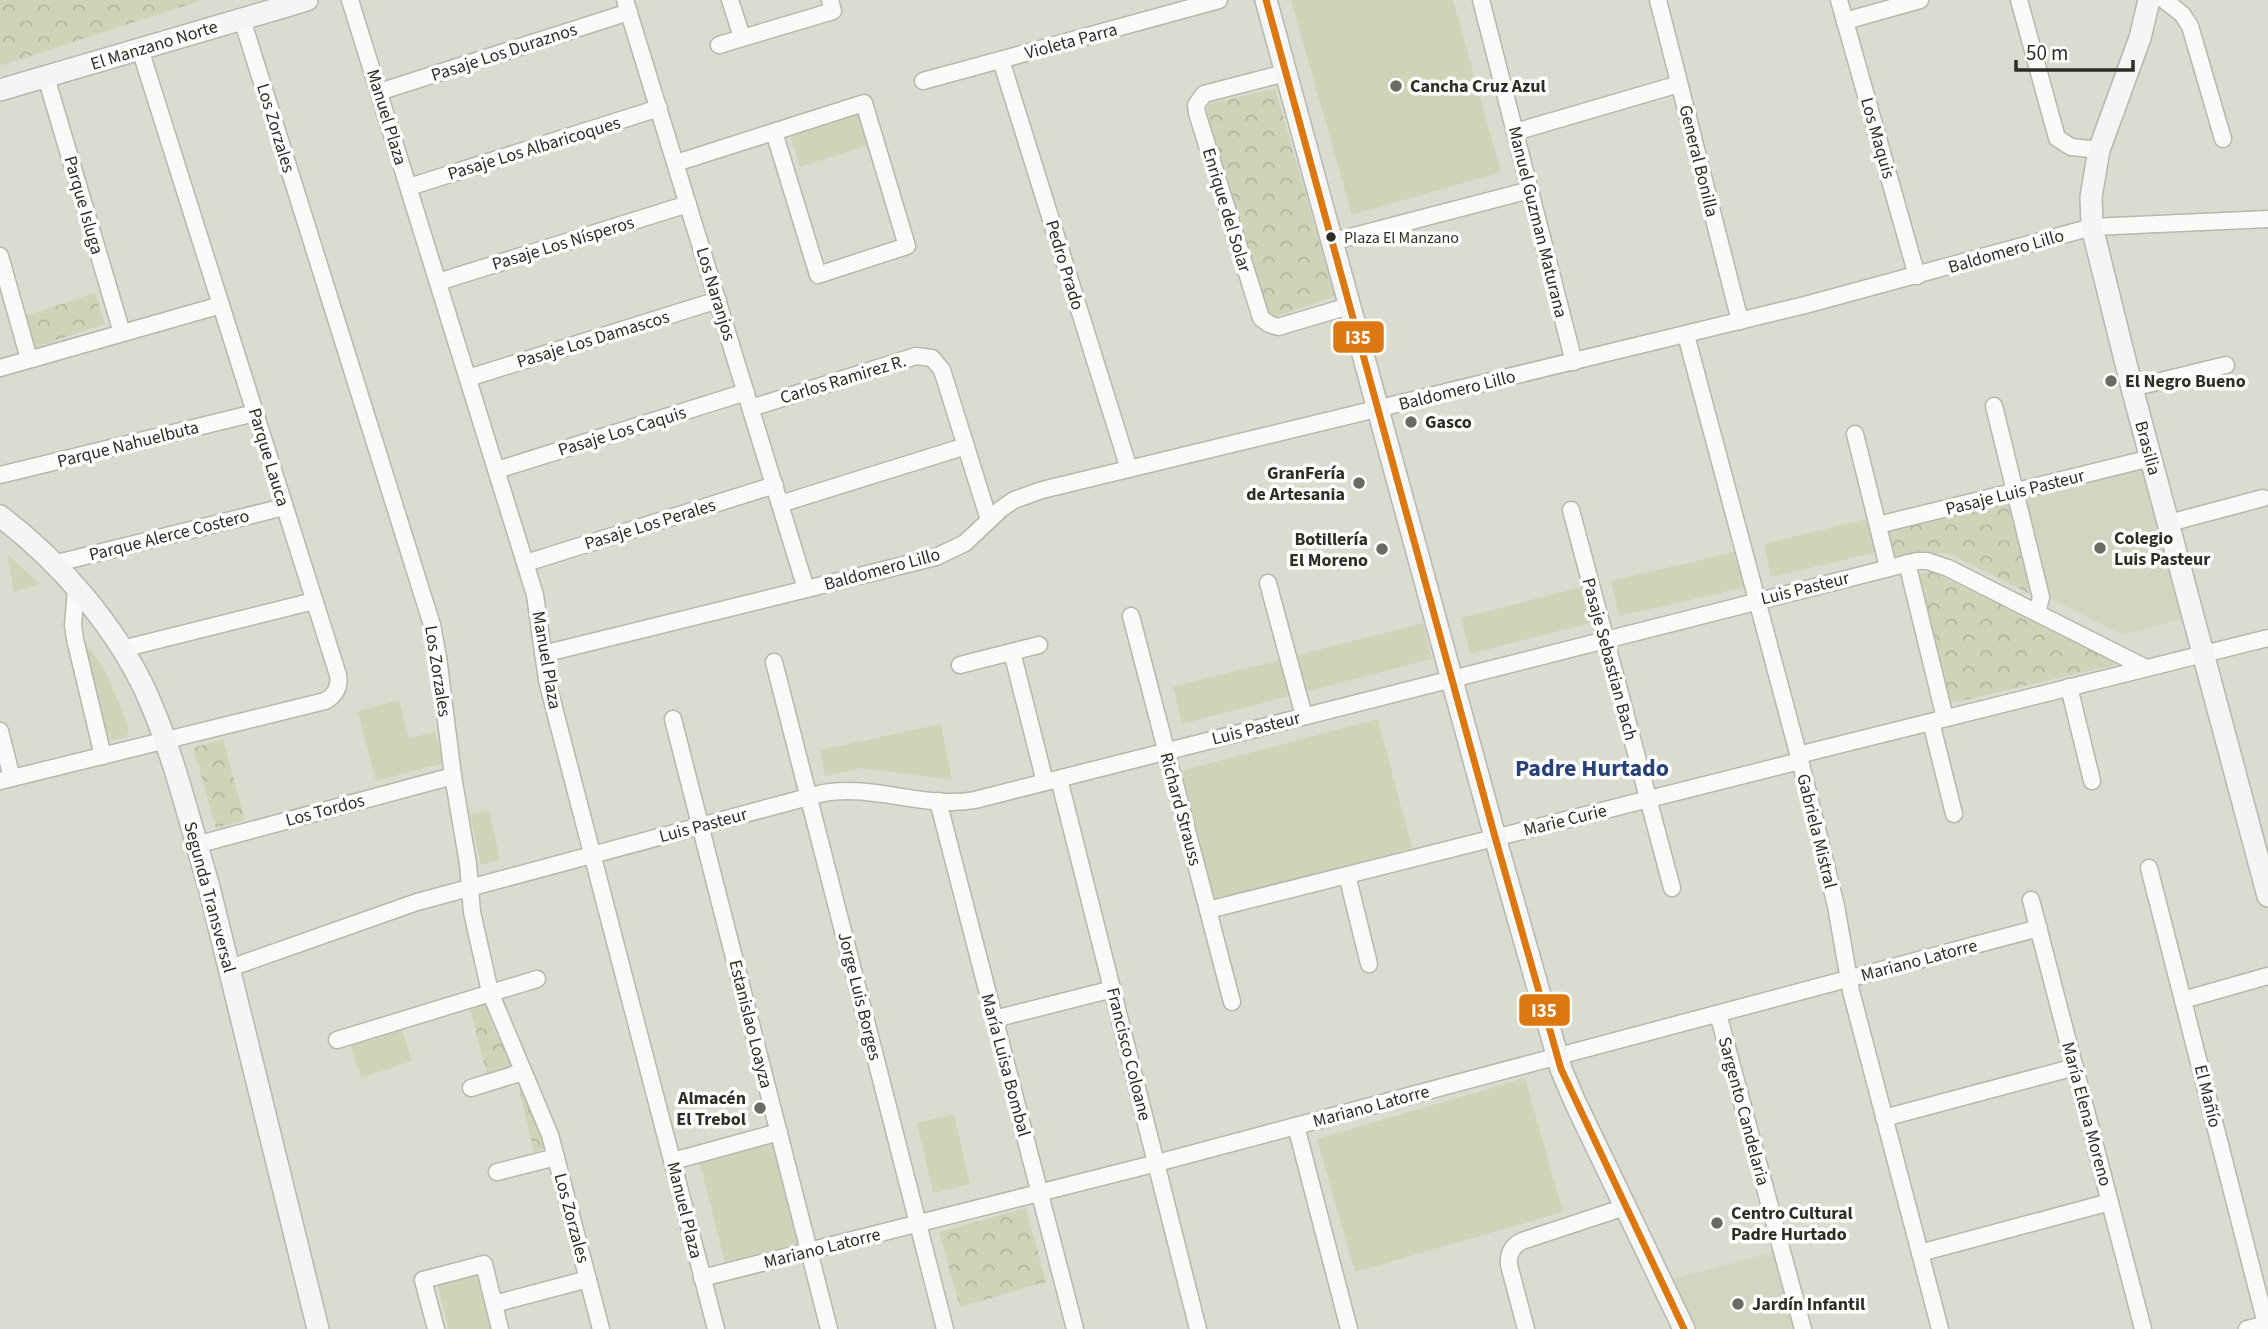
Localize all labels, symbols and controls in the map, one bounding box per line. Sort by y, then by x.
street label: El Manzano Norte [88,14,221,77]
street label: Pasaje Los Duraznos [428,17,580,88]
street label: Violeta Parra [1022,17,1120,66]
scale bar [2016,28,2133,72]
text: 50 m [2026,38,2068,68]
street label: Manuel Plaza [360,66,413,168]
place label: Cancha Cruz Azul [1410,74,1546,99]
marker: Cancha Cruz Azul [1388,78,1404,94]
street label: Los Zorzales [250,80,301,176]
street label: Los Maquis [1854,95,1901,182]
street label: General Bonilla [1673,102,1725,220]
street label: Pasaje Los Albaricoques [445,110,623,187]
street label: Manuel Guzman Maturana [1502,124,1573,320]
street label: Enrique del Solar [1196,145,1258,276]
street label: Parque Isluga [58,153,110,257]
street label: Pasaje Los Nísperos [489,210,637,277]
street label: Pedro Prado [1039,217,1090,313]
street label: Baldomero Lillo [1945,223,2067,280]
place label: Plaza El Manzano [1344,227,1459,249]
marker: Plaza El Manzano [1324,230,1338,244]
street label: Los Naranjos [689,244,742,344]
street label: Pasaje Los Damascos [514,304,672,375]
line badge: I35 [1332,320,1385,354]
text: I35 [1345,325,1371,352]
street label: Carlos Ramirez R. [777,348,909,411]
street label: Baldomero Lillo [1396,364,1518,417]
place label: El Negro Bueno [2125,369,2246,394]
marker: El Negro Bueno [2103,373,2119,389]
street label: Pasaje Los Caquis [555,400,689,463]
street label: Parque Lauca [242,405,295,509]
place label: Gasco [1425,410,1472,435]
marker: Gasco [1403,414,1419,430]
street label: Parque Nahuelbuta [55,415,202,474]
street label: Brasilia [2128,418,2167,478]
place label: GranFería de Artesania [1246,461,1345,507]
street label: Pasaje Luis Pasteur [1943,463,2088,522]
marker: GranFería de Artesania [1351,475,1367,491]
street label: Pasaje Los Perales [581,493,719,556]
street label: Parque Alerce Costero [86,503,252,567]
place label: Colegio Luis Pasteur [2114,526,2211,572]
place label: Botillería El Moreno [1289,527,1368,573]
marker: Colegio Luis Pasteur [2092,540,2108,556]
marker: Botillería El Moreno [1374,541,1390,557]
street label: Baldomero Lillo [821,542,943,597]
street label: Luis Pasteur [1758,565,1853,612]
street label: Pasaje Sebastian Bach [1576,575,1643,743]
street label: Manuel Plaza [526,609,567,711]
street label: Los Zorzales [418,624,457,718]
street label: Luis Pasteur [1209,705,1304,752]
street label: Richard Strauss [1153,750,1208,869]
district label: Padre Hurtado [1515,751,1669,786]
street label: Gabriela Mistral [1790,771,1843,891]
street label: Los Tordos [283,788,367,833]
street label: Marie Curie [1521,798,1609,843]
street label: Luis Pasteur [656,802,751,849]
street label: Segunda Transversal [177,819,242,975]
street label: Jorge Luis Borges [831,929,888,1063]
street label: Mariano Latorre [1858,933,1980,988]
street label: Estanislao Loayza [722,957,779,1091]
street label: Francisco Coloane [1100,985,1157,1123]
street label: María Luisa Bombal [974,991,1037,1139]
line badge: I35 [1518,993,1571,1027]
text: I35 [1531,998,1557,1025]
street label: Sargento Candelaria [1712,1034,1775,1188]
street label: María Elena Moreno [2055,1039,2118,1189]
street label: El Mañío [2188,1062,2227,1130]
street label: Mariano Latorre [1310,1079,1432,1134]
place label: Almacén El Trebol [676,1086,746,1132]
marker: Almacén El Trebol [752,1100,768,1116]
street label: Manuel Plaza [660,1159,709,1261]
street label: Los Zorzales [548,1170,596,1266]
place label: Centro Cultural Padre Hurtado [1731,1201,1853,1247]
marker: Centro Cultural Padre Hurtado [1709,1215,1725,1231]
street label: Mariano Latorre [761,1222,883,1275]
place label: Jardín Infantil [1752,1292,1865,1317]
marker: Jardín Infantil [1730,1296,1746,1312]

